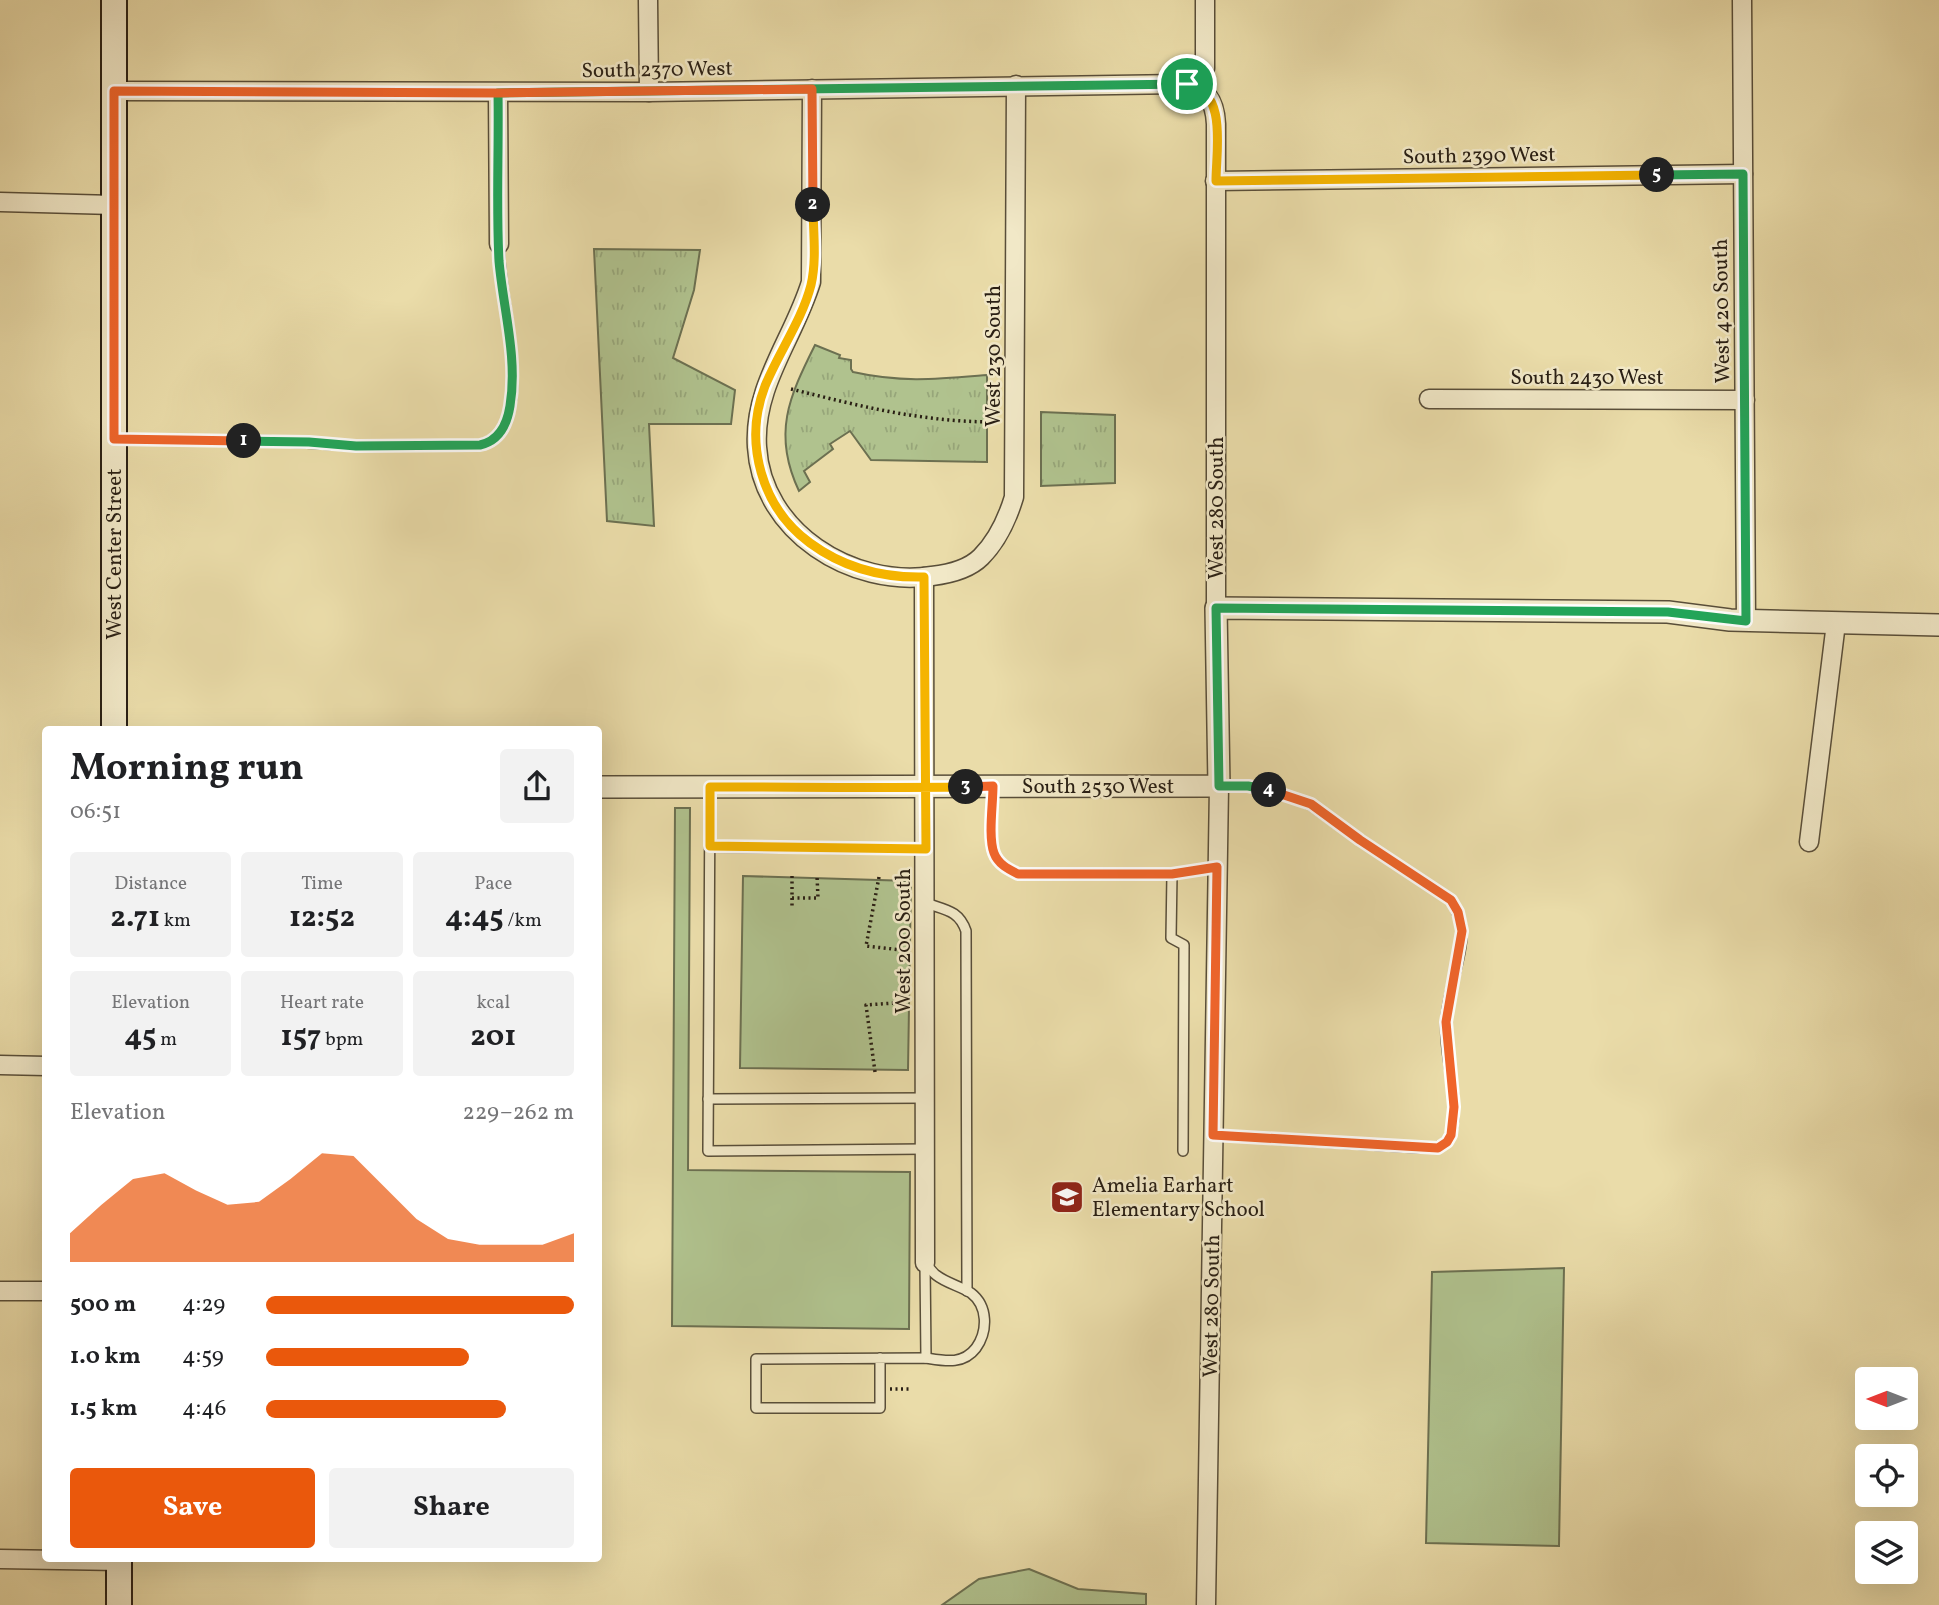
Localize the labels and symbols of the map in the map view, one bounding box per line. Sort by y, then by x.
pin [1157,54,1217,114]
street label: South 2370 West [581,55,733,86]
street label: South 2390 West [1402,141,1556,172]
pin: 5 [1640,158,1674,192]
pin: 2 [796,188,830,222]
street label: West 420 South [1707,238,1738,384]
street label: West 230 South [980,285,1009,427]
street label: South 2430 West [1510,364,1664,393]
pin: 1 [226,424,262,458]
street label: West 280 South [1203,436,1232,580]
street label: West Center Street [101,468,130,640]
pin: 3 [948,770,984,804]
pin: 4 [1252,772,1286,808]
street label: South 2530 West [1022,773,1174,802]
street label: West 200 South [890,868,919,1014]
place label: Amelia Earhart Elementary School [1092,1172,1265,1225]
school or university icon: Amelia Earhart Elementary School [1048,1178,1086,1216]
street label: West 280 South [1197,1234,1228,1378]
north arrow [1855,1367,1918,1430]

